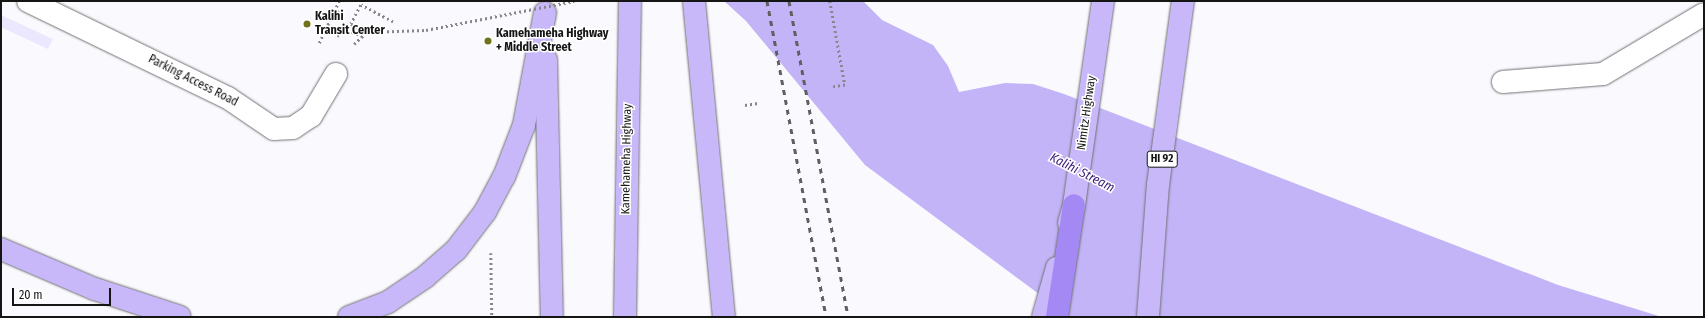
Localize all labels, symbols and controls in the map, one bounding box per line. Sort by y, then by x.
place label: Kalihi Transit Center [315,10,385,38]
marker: Kalihi Transit Center [302,19,312,29]
place label: Kamehameha Highway + Middle Street [496,27,608,55]
marker: Kamehameha Highway + Middle Street [483,36,493,46]
street label: Parking Access Road [146,52,240,110]
street label: Nimitz Highway [1075,75,1099,151]
street label: Kamehameha Highway [619,104,635,214]
water label: Kalihi Stream [1047,150,1117,196]
road number: HI 92 [1146,150,1178,168]
scale bar [14,280,113,306]
text: 20 m [19,288,43,302]

